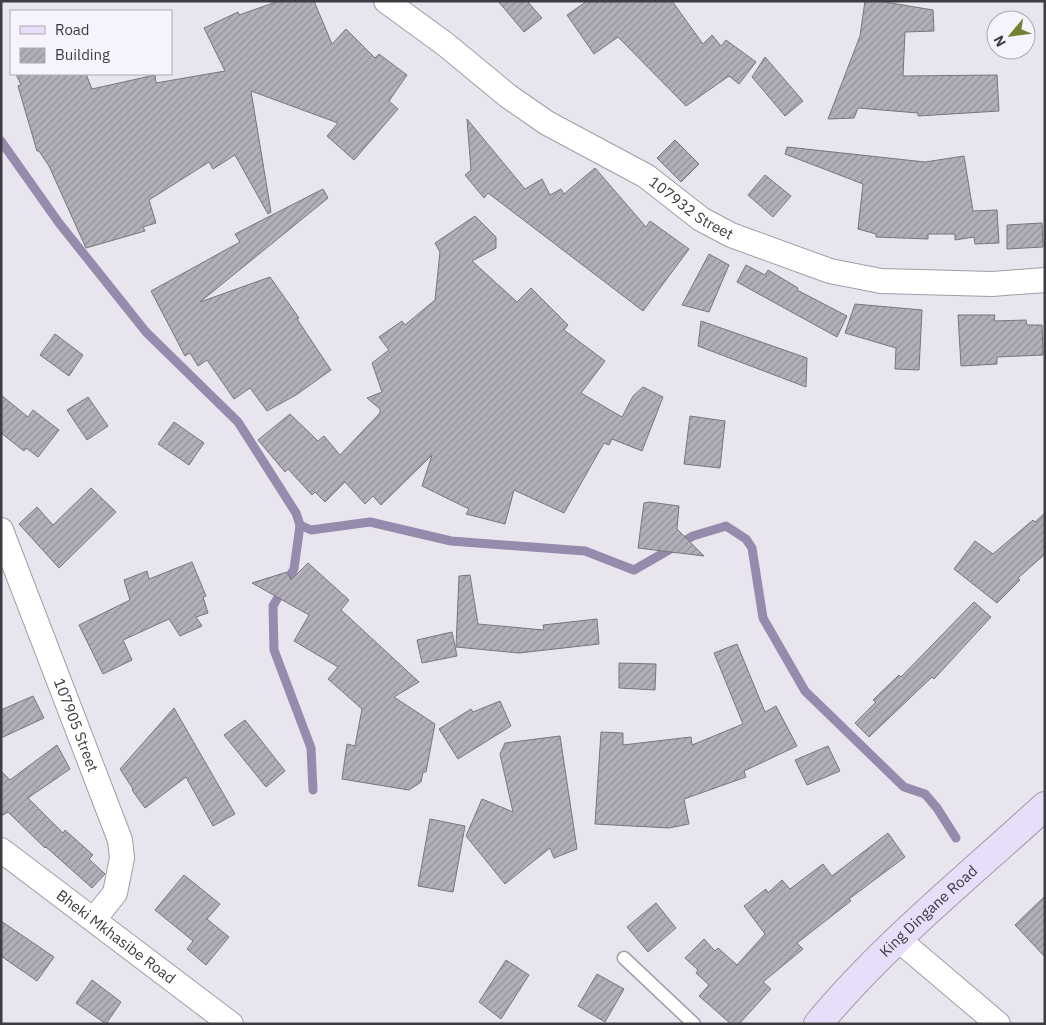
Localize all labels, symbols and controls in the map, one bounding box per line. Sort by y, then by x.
legend [10,10,172,75]
north arrow [986,10,1036,60]
text: Road [55,20,90,39]
text: N [989,33,1010,50]
text: Building [55,45,110,64]
street label: 107932 Street [645,172,737,243]
street label: 107905 Street [50,675,103,774]
street label: King Dingane Road [875,861,981,961]
street label: Bheki Mkhasibe Road [53,885,180,988]

